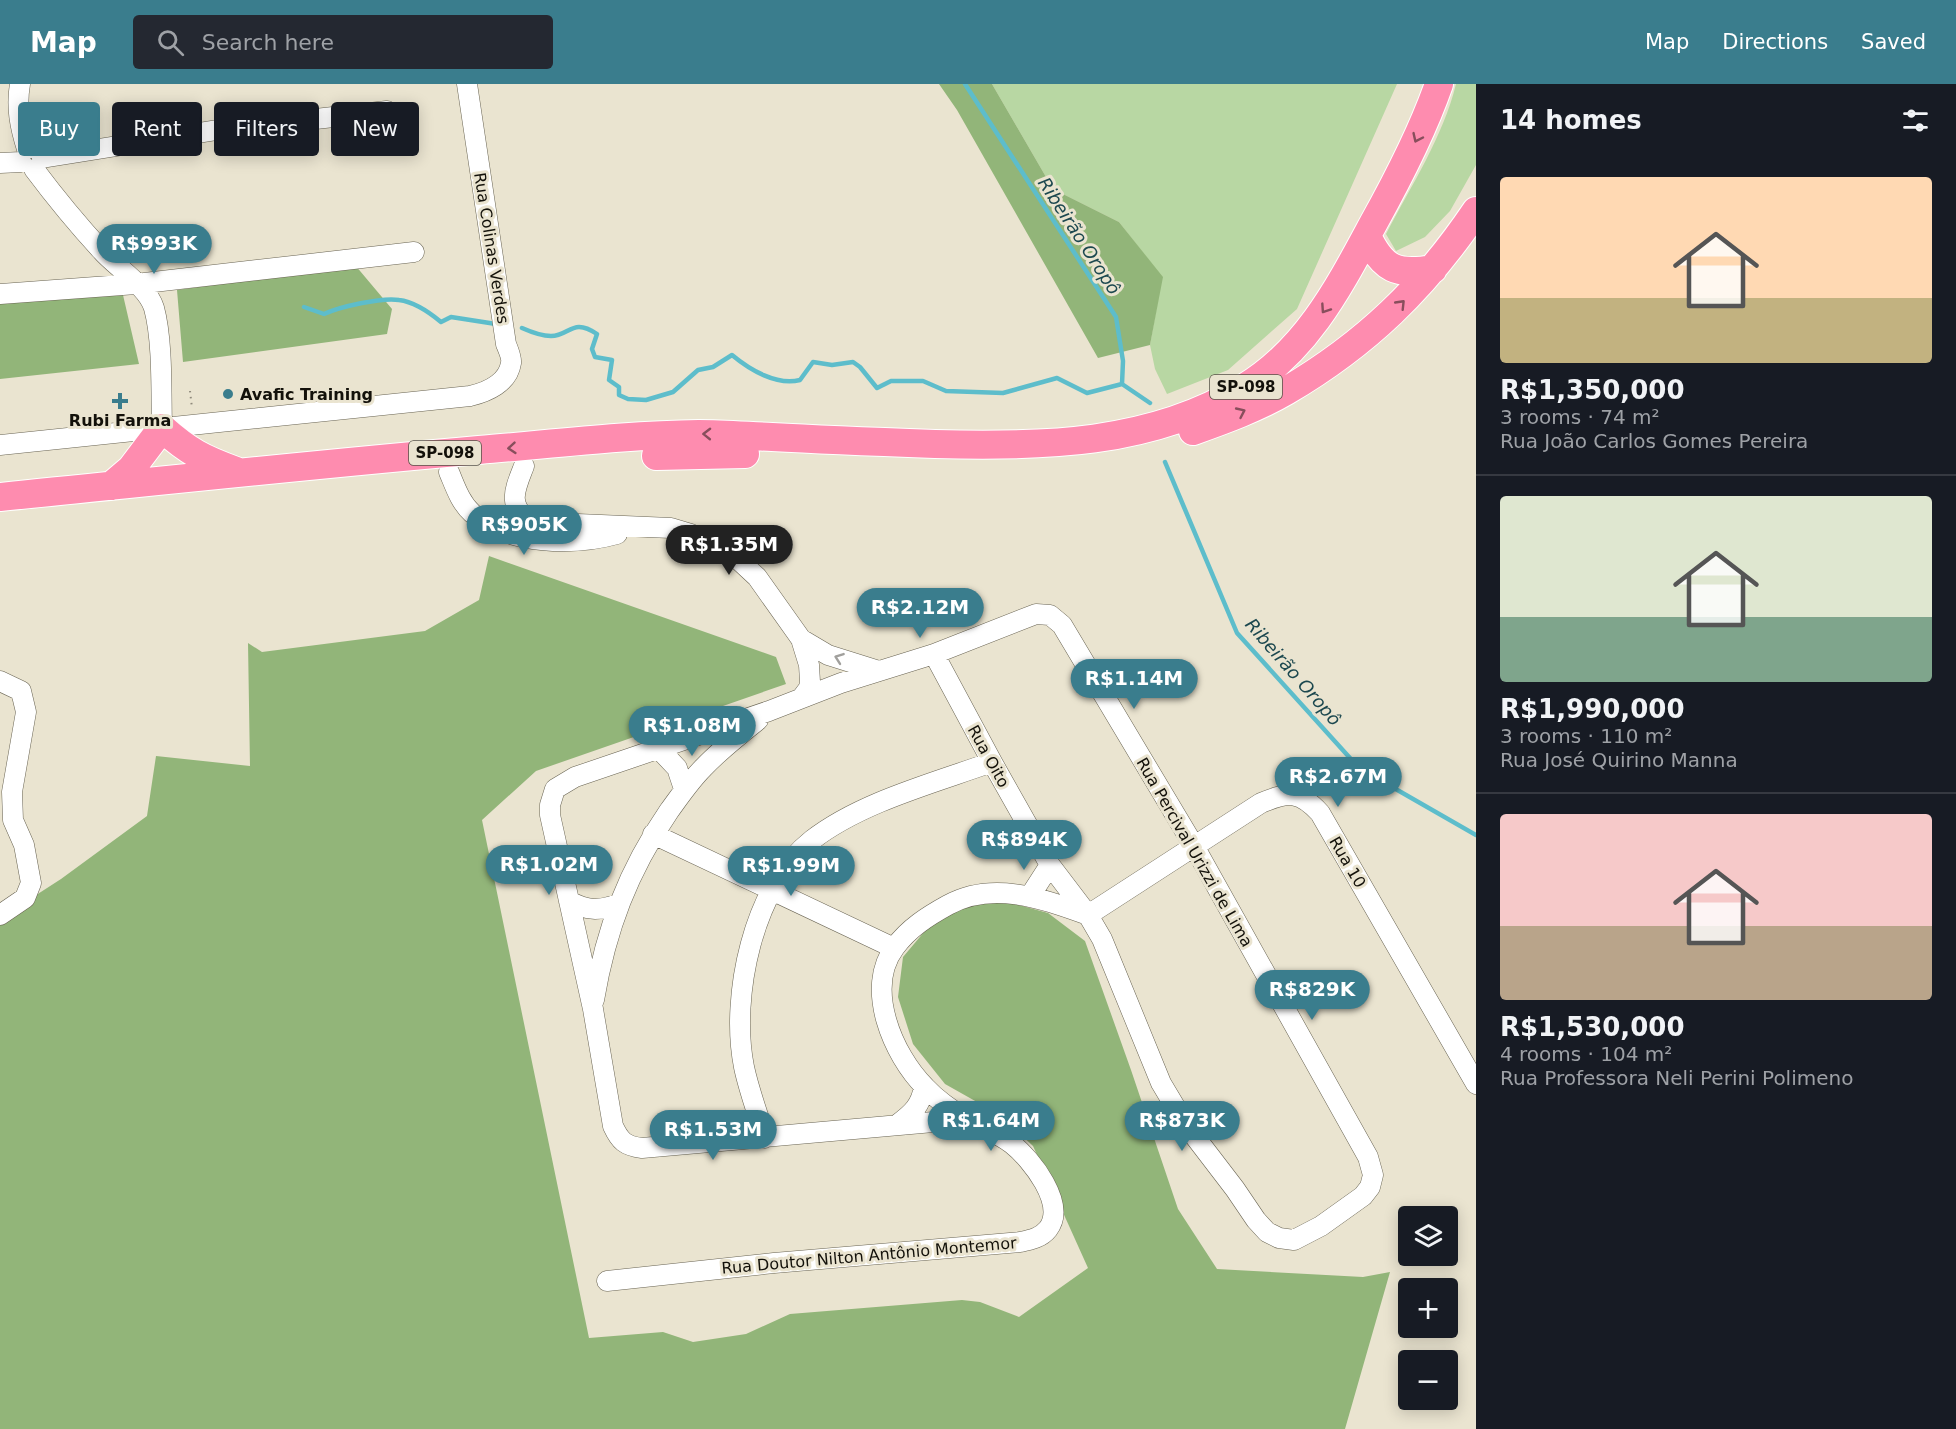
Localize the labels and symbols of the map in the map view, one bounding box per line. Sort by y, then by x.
one-way arrow [1413,132,1425,143]
street label: Rua Colinas Verdes [470,171,513,325]
water label: Ribeirão Oropô [1034,173,1125,298]
pin: R$993K [105,224,203,275]
one-way arrow [1394,300,1405,310]
one-way arrow [1321,303,1332,314]
road number: SP-098 [1210,375,1282,399]
place label: Avafic Training [240,385,373,404]
marker: Avafic Training [221,387,235,401]
marker: Rubi Farma [113,394,127,408]
one-way arrow [1234,408,1245,420]
place label: Rubi Farma [69,411,171,430]
one-way arrow [702,428,711,441]
road number: SP-098 [409,441,481,465]
one-way arrow [508,441,517,454]
pin: R$905K [475,505,573,556]
pin: R$1.35M [674,525,784,576]
pin: R$2.12M [865,588,975,639]
water label: Ribeirão Oropô [1241,614,1346,730]
one-way arrow [834,653,845,666]
pin: R$1.14M [1079,659,1189,710]
pin: R$1.08M [637,706,747,757]
street label: Rua Oito [964,722,1013,791]
street label: Rua Percival Urizzi de Lima [1132,754,1257,950]
pin: R$2.67M [1283,757,1393,808]
pin: R$894K [975,820,1073,871]
street label: Rua 10 [1325,833,1370,891]
pin: R$1.02M [494,845,604,896]
pin: R$1.99M [736,846,846,897]
pin: R$829K [1263,970,1361,1021]
pin: R$1.64M [936,1101,1046,1152]
pin: R$873K [1133,1101,1231,1152]
pin: R$1.53M [658,1110,768,1161]
street label: Rua Doutor Nilton Antônio Montemor [721,1233,1018,1278]

